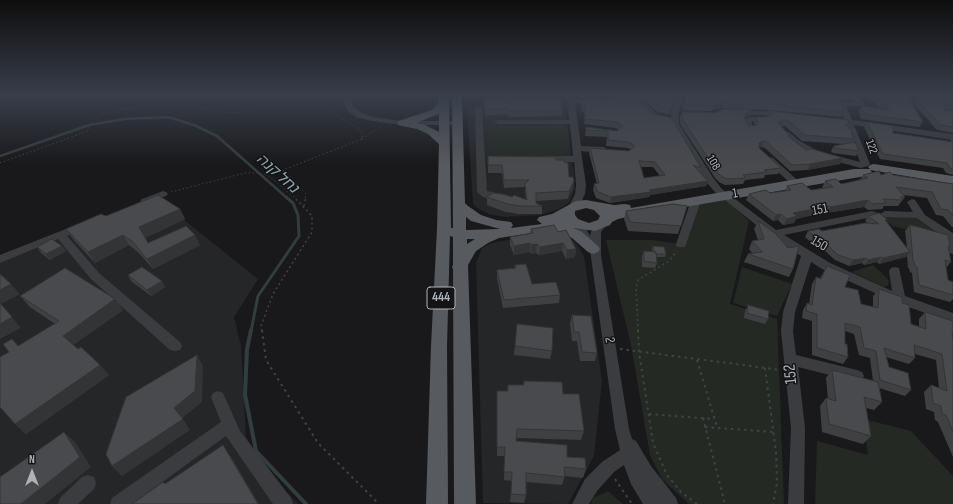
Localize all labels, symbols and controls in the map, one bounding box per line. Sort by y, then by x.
street label: 122 [862,138,880,156]
water label: נחל קנה [252,150,302,198]
street label: 108 [703,153,723,173]
street label: 1 [731,185,739,203]
street label: 151 [811,200,829,220]
street label: 150 [808,233,830,255]
road number: 444 [427,287,455,309]
street label: 2 [600,336,618,344]
street label: 152 [780,363,802,385]
north arrow [12,452,52,492]
text: N [29,453,35,466]

